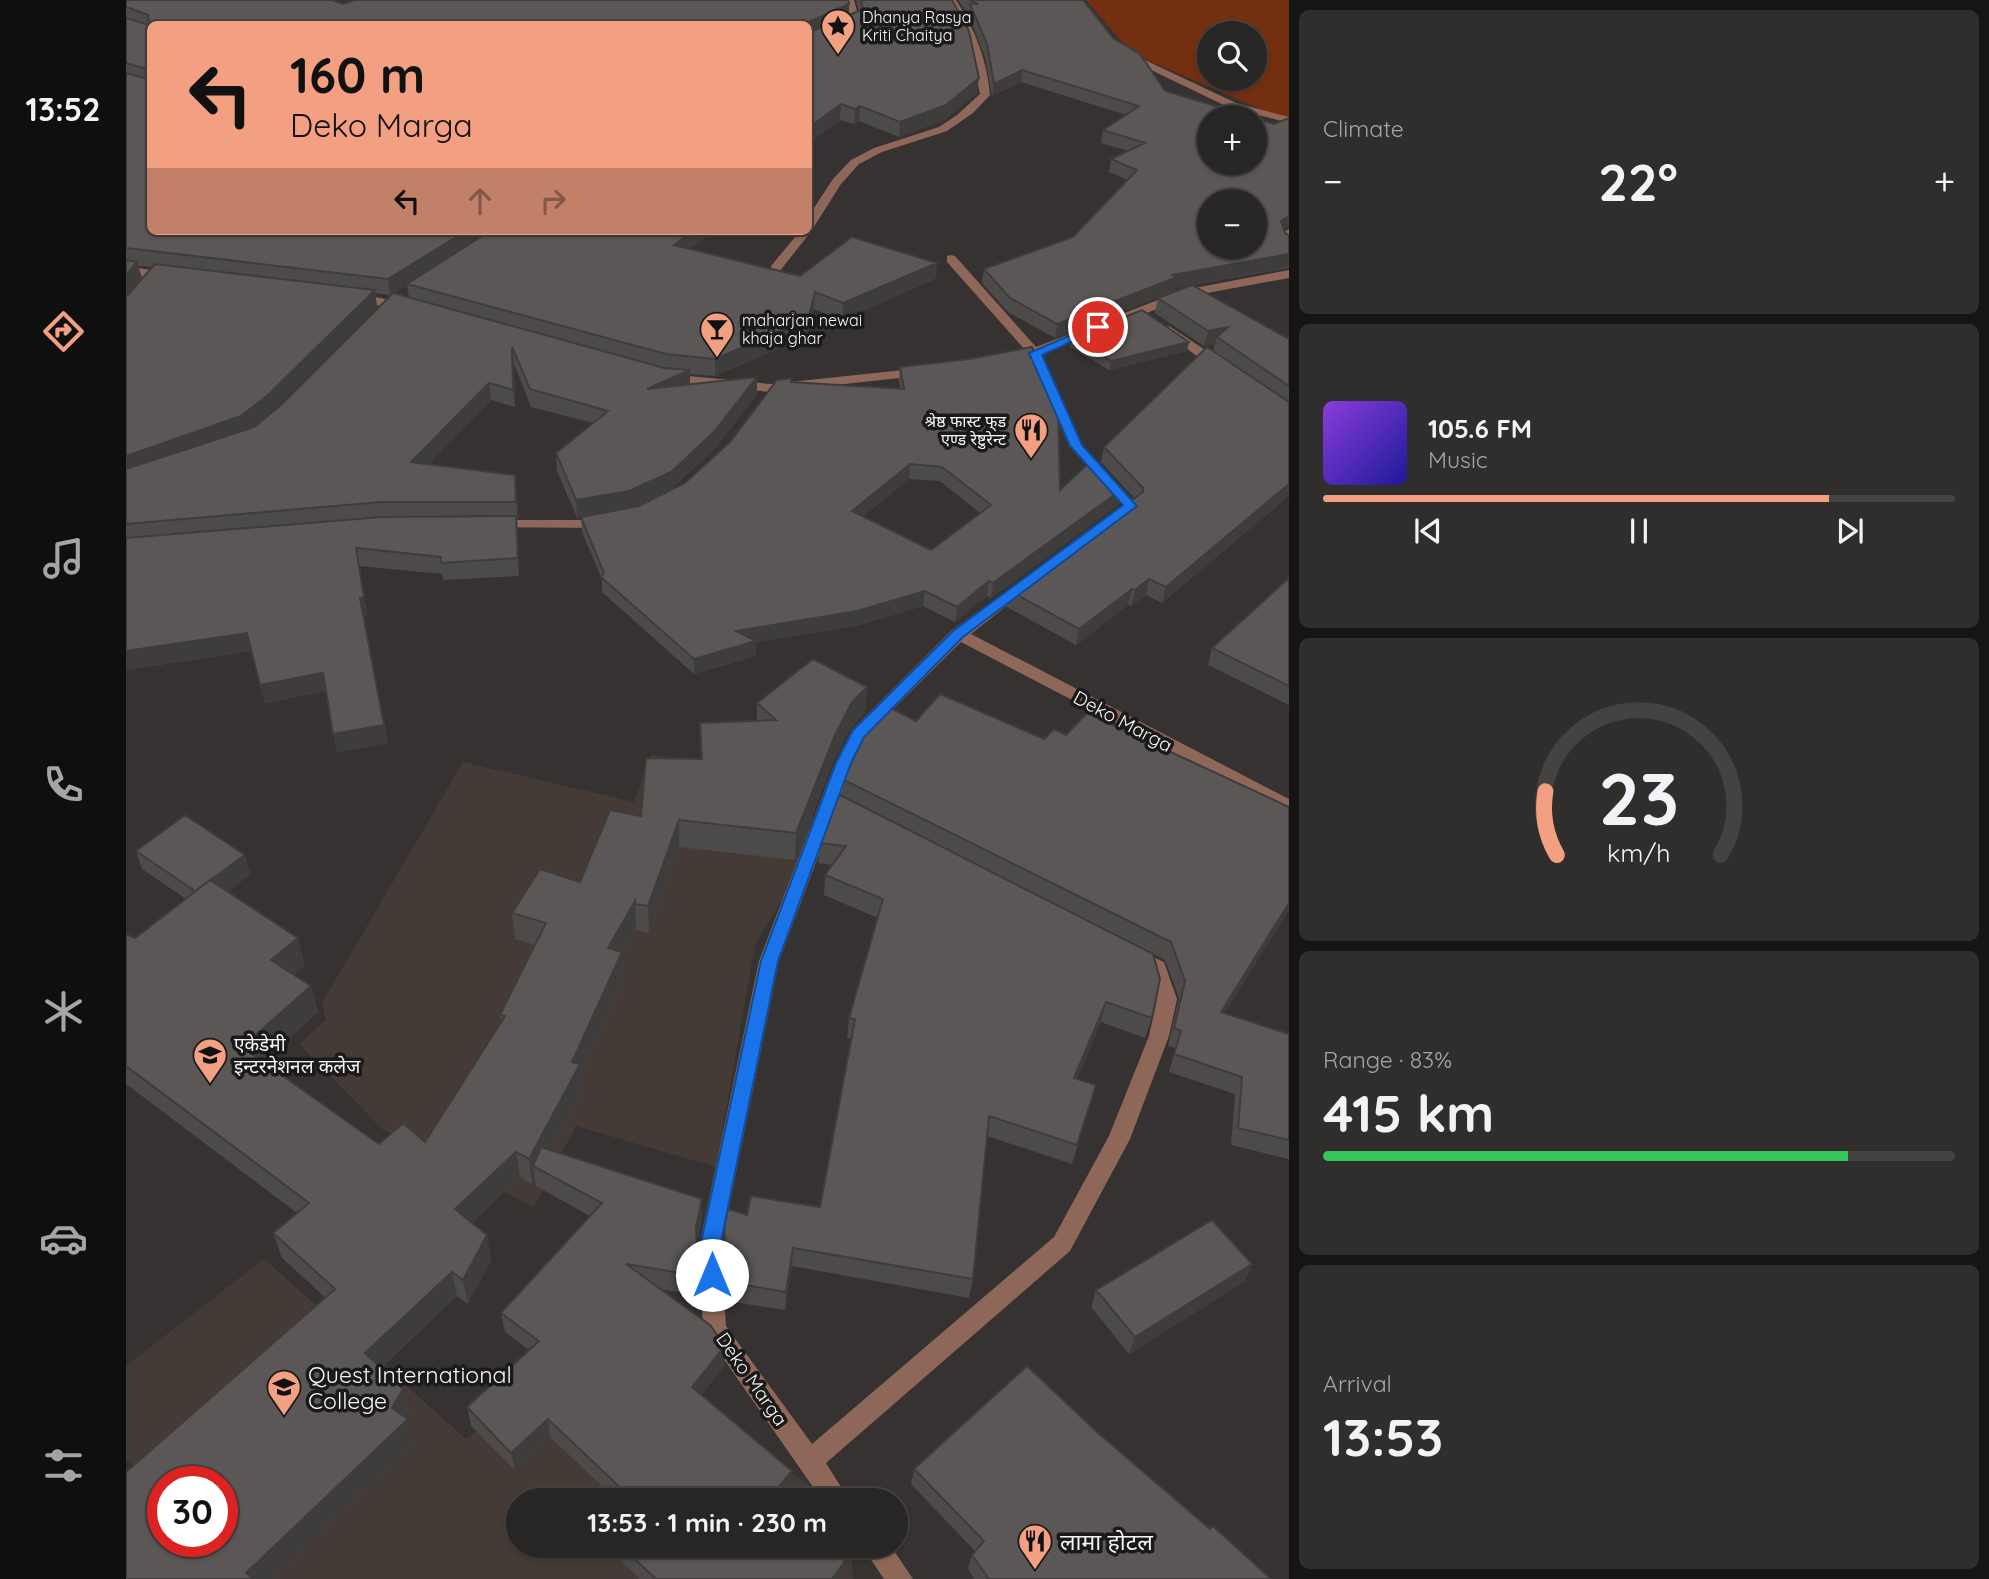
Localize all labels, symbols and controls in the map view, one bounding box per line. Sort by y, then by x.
place icon: Dhanya Rasya Kriti Chaitya [819,7,857,56]
place label: Dhanya Rasya Kriti Chaitya [862,7,971,45]
map controls [1197,21,1267,259]
button: search [1197,21,1267,91]
text: 160 m [290,44,425,105]
icon: left [175,49,266,140]
text: 13:52 [25,89,101,129]
text: Deko Marga [290,105,473,145]
button: + [1197,105,1267,175]
text: Climate [1323,114,1404,143]
text: 22° [1598,149,1678,214]
text: − [1323,157,1343,205]
text: + [1934,157,1955,205]
icon: left [388,182,426,220]
icon: ahead [461,182,499,220]
icon: right [534,182,572,220]
button: − [1197,189,1267,259]
pin [1068,297,1128,357]
icon: directions [39,307,88,356]
icon: arrive [1079,308,1117,346]
bar icon: maharjan newai khaja ghar [698,310,736,359]
place label: maharjan newai khaja ghar [742,310,862,348]
place label: श्रेष्ठ फास्ट फूड एण्ड रेष्टुरेन्ट [925,411,1007,450]
restaurant icon: श्रेष्ठ फास्ट फूड एण्ड रेष्टुरेन्ट [1012,411,1050,460]
text: 105.6 FM [1428,412,1532,445]
text: Music [1428,445,1488,474]
icon: previous [1409,512,1447,550]
icon: pause [1620,512,1658,550]
icon: next [1831,512,1869,550]
icon: music [39,534,88,583]
street label: Deko Marga [1069,685,1177,757]
text: 23 [1599,753,1679,844]
icon: phone [39,760,88,809]
text: km/h [1607,837,1671,868]
icon: climate [39,987,88,1036]
place label: एकेडेमी इन्टरनेशनल कलेज [234,1032,361,1078]
school or university icon: एकेडेमी इन्टरनेशनल कलेज [191,1036,229,1085]
text: Range · 83% [1323,1045,1452,1074]
text: 415 km [1323,1080,1494,1145]
icon: car [39,1214,88,1263]
position arrow [675,1238,749,1312]
street label: Deko Marga [711,1328,793,1430]
place label: Quest International College [308,1360,512,1415]
school or university icon: Quest International College [265,1368,303,1417]
text: Arrival [1323,1369,1392,1398]
text: 13:53 [1323,1404,1443,1469]
icon: filters [39,1441,88,1490]
speed limit sign: 30 [147,1466,238,1557]
text: 13:53 · 1 min · 230 m [587,1506,827,1539]
restaurant icon: लामा होटल [1016,1522,1054,1571]
place label: लामा होटल [1060,1527,1153,1556]

